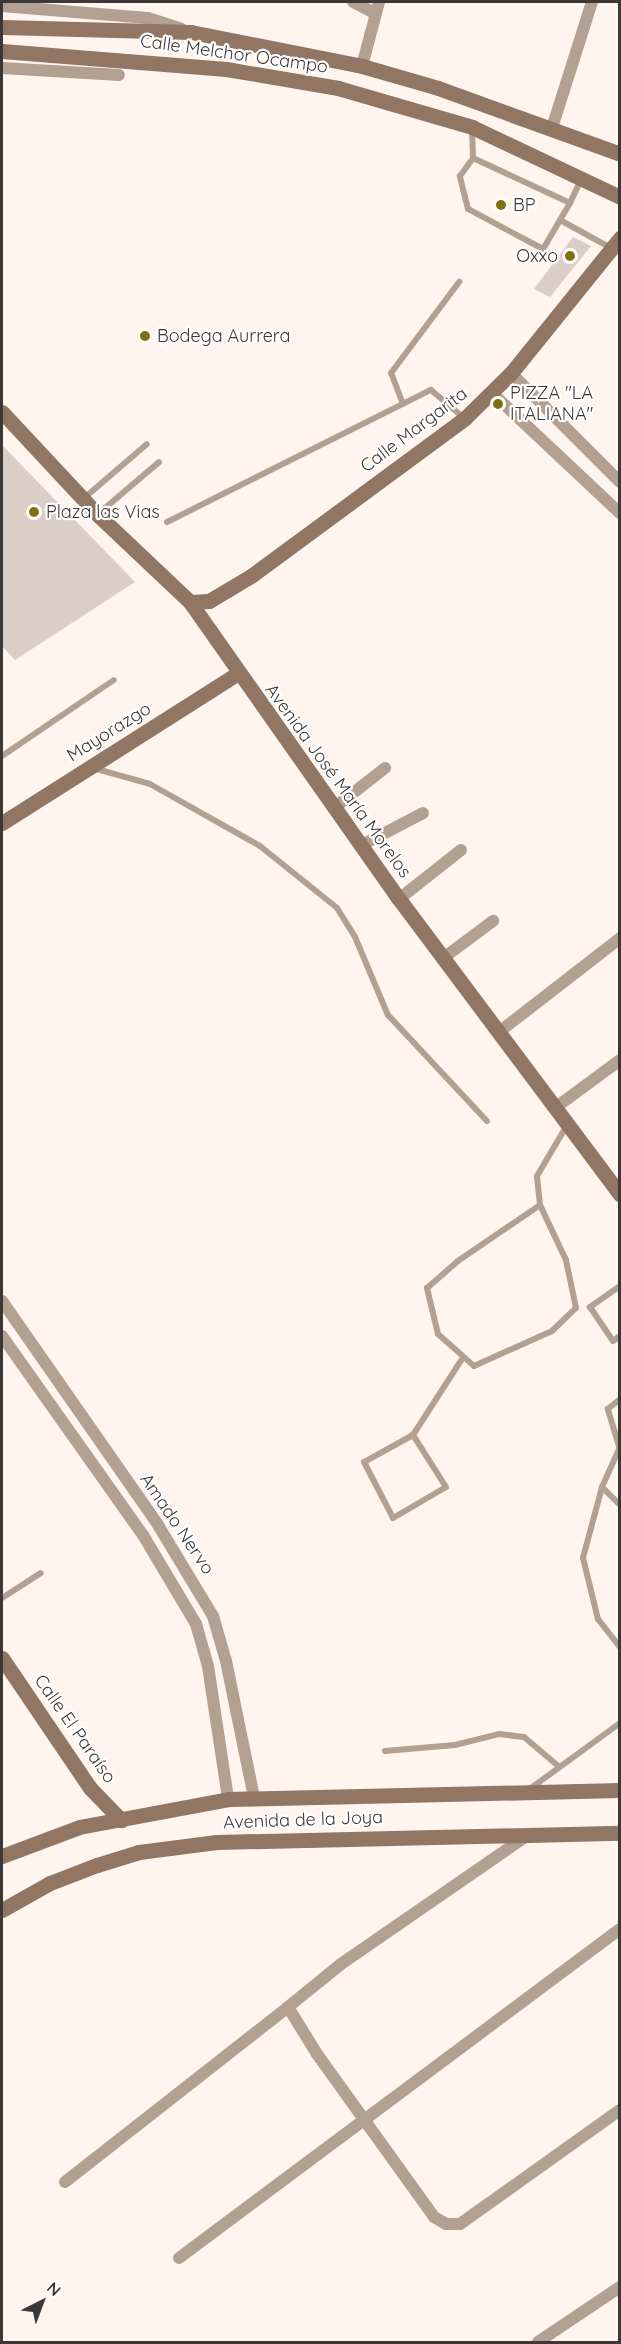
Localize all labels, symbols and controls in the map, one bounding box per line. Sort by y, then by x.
street label: Calle Melchor Ocampo [139,30,329,78]
place label: BP [513,194,535,216]
marker: BP [494,198,508,212]
place label: Oxxo [516,245,558,267]
marker: Oxxo [563,249,577,263]
place label: Bodega Aurrera [157,325,290,347]
marker: Bodega Aurrera [138,329,152,343]
street label: Calle Margarita [356,383,472,477]
place label: PIZZA "LA ITALIANA" [510,383,593,426]
marker: PIZZA "LA ITALIANA" [491,397,505,411]
place label: Plaza las Vias [46,501,160,523]
marker: Plaza las Vias [27,505,41,519]
street label: Avenida José María Morelos [260,680,416,882]
street label: Mayorazgo [63,698,155,766]
street label: Amado Nervo [135,1469,219,1579]
street label: Calle El Paraíso [30,1671,120,1787]
street label: Avenida de la Joya [223,1806,383,1834]
north arrow [12,2272,72,2332]
text: N [43,2277,65,2300]

